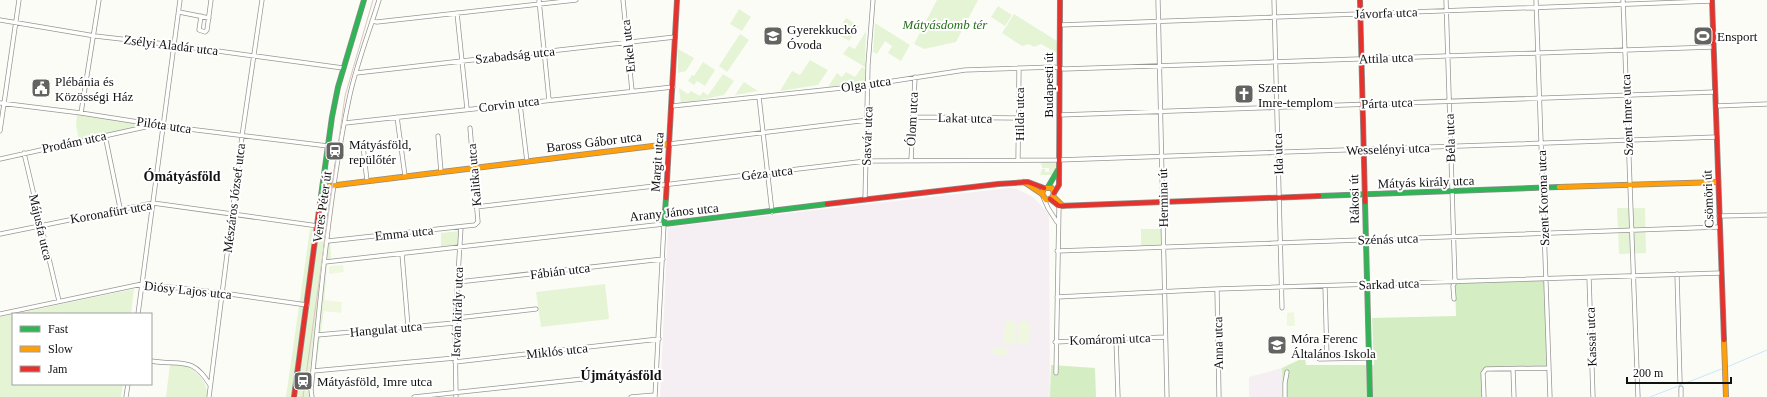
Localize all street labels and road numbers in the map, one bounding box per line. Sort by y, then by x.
street label: Jávorfa utca [1354,4,1418,22]
street label: Erkel utca [618,19,638,73]
street label: Zsélyi Aladár utca [123,32,219,58]
street label: Szabadság utca [475,43,556,67]
street label: Attila utca [1358,50,1414,66]
street label: Budapesti út [1041,52,1056,118]
street label: Olga utca [840,73,892,95]
street label: Szent Imre utca [1618,74,1636,156]
street label: Hilda utca [1012,87,1027,141]
street label: Ólom utca [903,91,921,147]
street label: Corvin utca [478,93,540,115]
street label: Párta utca [1361,95,1413,111]
street label: Sasvár utca [858,106,876,166]
street label: Lakat utca [938,110,993,126]
street label: Béla utca [1442,113,1458,163]
street label: Pilóta utca [136,114,193,136]
street label: Prodám utca [40,128,108,156]
street label: Baross Gábor utca [545,129,643,155]
street label: Margit utca [647,131,667,192]
street label: Ida utca [1270,133,1286,175]
street label: Wesselényi utca [1346,140,1430,158]
street label: Mészáros József utca [220,142,248,254]
street label: Kalitka utca [464,143,484,207]
street label: Szent Korona utca [1534,150,1552,246]
street label: Géza utca [740,162,794,184]
street label: Hermina út [1155,168,1171,228]
street label: Csömöri út [1699,169,1717,228]
street label: Veres Péter út [310,170,335,244]
street label: Mátyás király utca [1377,173,1475,191]
street label: Rákosi út [1346,174,1362,224]
street label: Májusfa utca [26,192,56,262]
street label: Koronafürt utca [69,197,153,227]
street label: Arany János utca [629,200,720,224]
street label: Emma utca [374,222,434,244]
street label: Szénás utca [1357,230,1419,248]
street label: Fábián utca [529,260,591,282]
street label: István király utca [448,266,466,357]
street label: Sarkad utca [1358,275,1420,293]
street label: Diósy Lajos utca [143,278,233,302]
street label: Kassai utca [1582,307,1600,367]
street label: Anna utca [1210,316,1226,370]
street label: Hangulat utca [349,318,423,340]
street label: Komáromi utca [1069,330,1151,348]
street label: Miklós utca [526,340,589,362]

